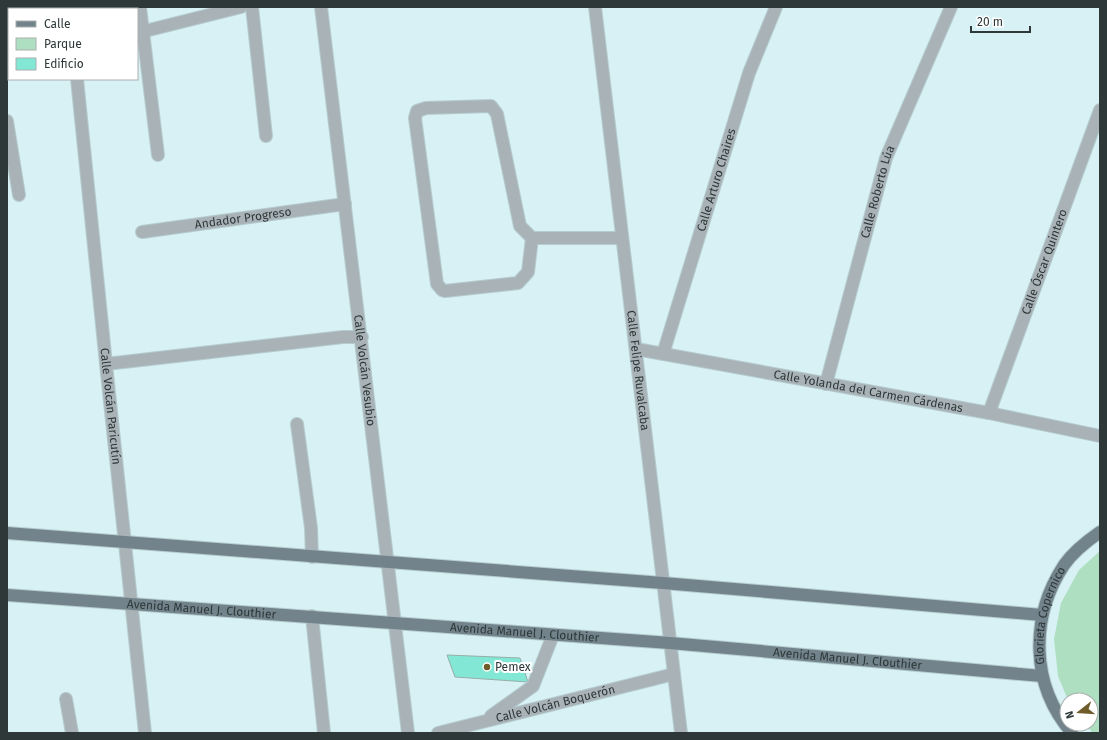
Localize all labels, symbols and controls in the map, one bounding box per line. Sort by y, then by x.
legend [8,8,138,80]
scale bar [971,8,1030,34]
text: 20 m [977,15,1003,29]
text: Calle [44,17,71,31]
text: Parque [44,37,82,51]
text: Edificio [44,57,84,71]
street label: Calle Arturo Chaires [694,126,739,233]
street label: Calle Roberto Lúa [858,143,898,240]
street label: Andador Progreso [194,204,292,232]
street label: Calle Óscar Quintero [1019,207,1070,317]
street label: Calle Felipe Ruvalcaba [624,309,652,431]
street label: Calle Volcán Vesubio [351,314,378,427]
street label: Calle Volcán Paricutín [97,347,124,465]
street label: Calle Yolanda del Carmen Cárdenas [772,367,964,415]
street label: Glorieta Copernico [1032,564,1068,665]
street label: Avenida Manuel J. Clouthier [126,597,277,621]
street label: Avenida Manuel J. Clouthier [450,620,600,645]
street label: Avenida Manuel J. Clouthier [772,645,923,672]
place label: Pemex [495,660,531,674]
marker: Pemex [482,662,492,672]
street label: Calle Volcán Boquerón [494,682,616,725]
north arrow [1059,692,1099,732]
text: N [1063,709,1077,720]

